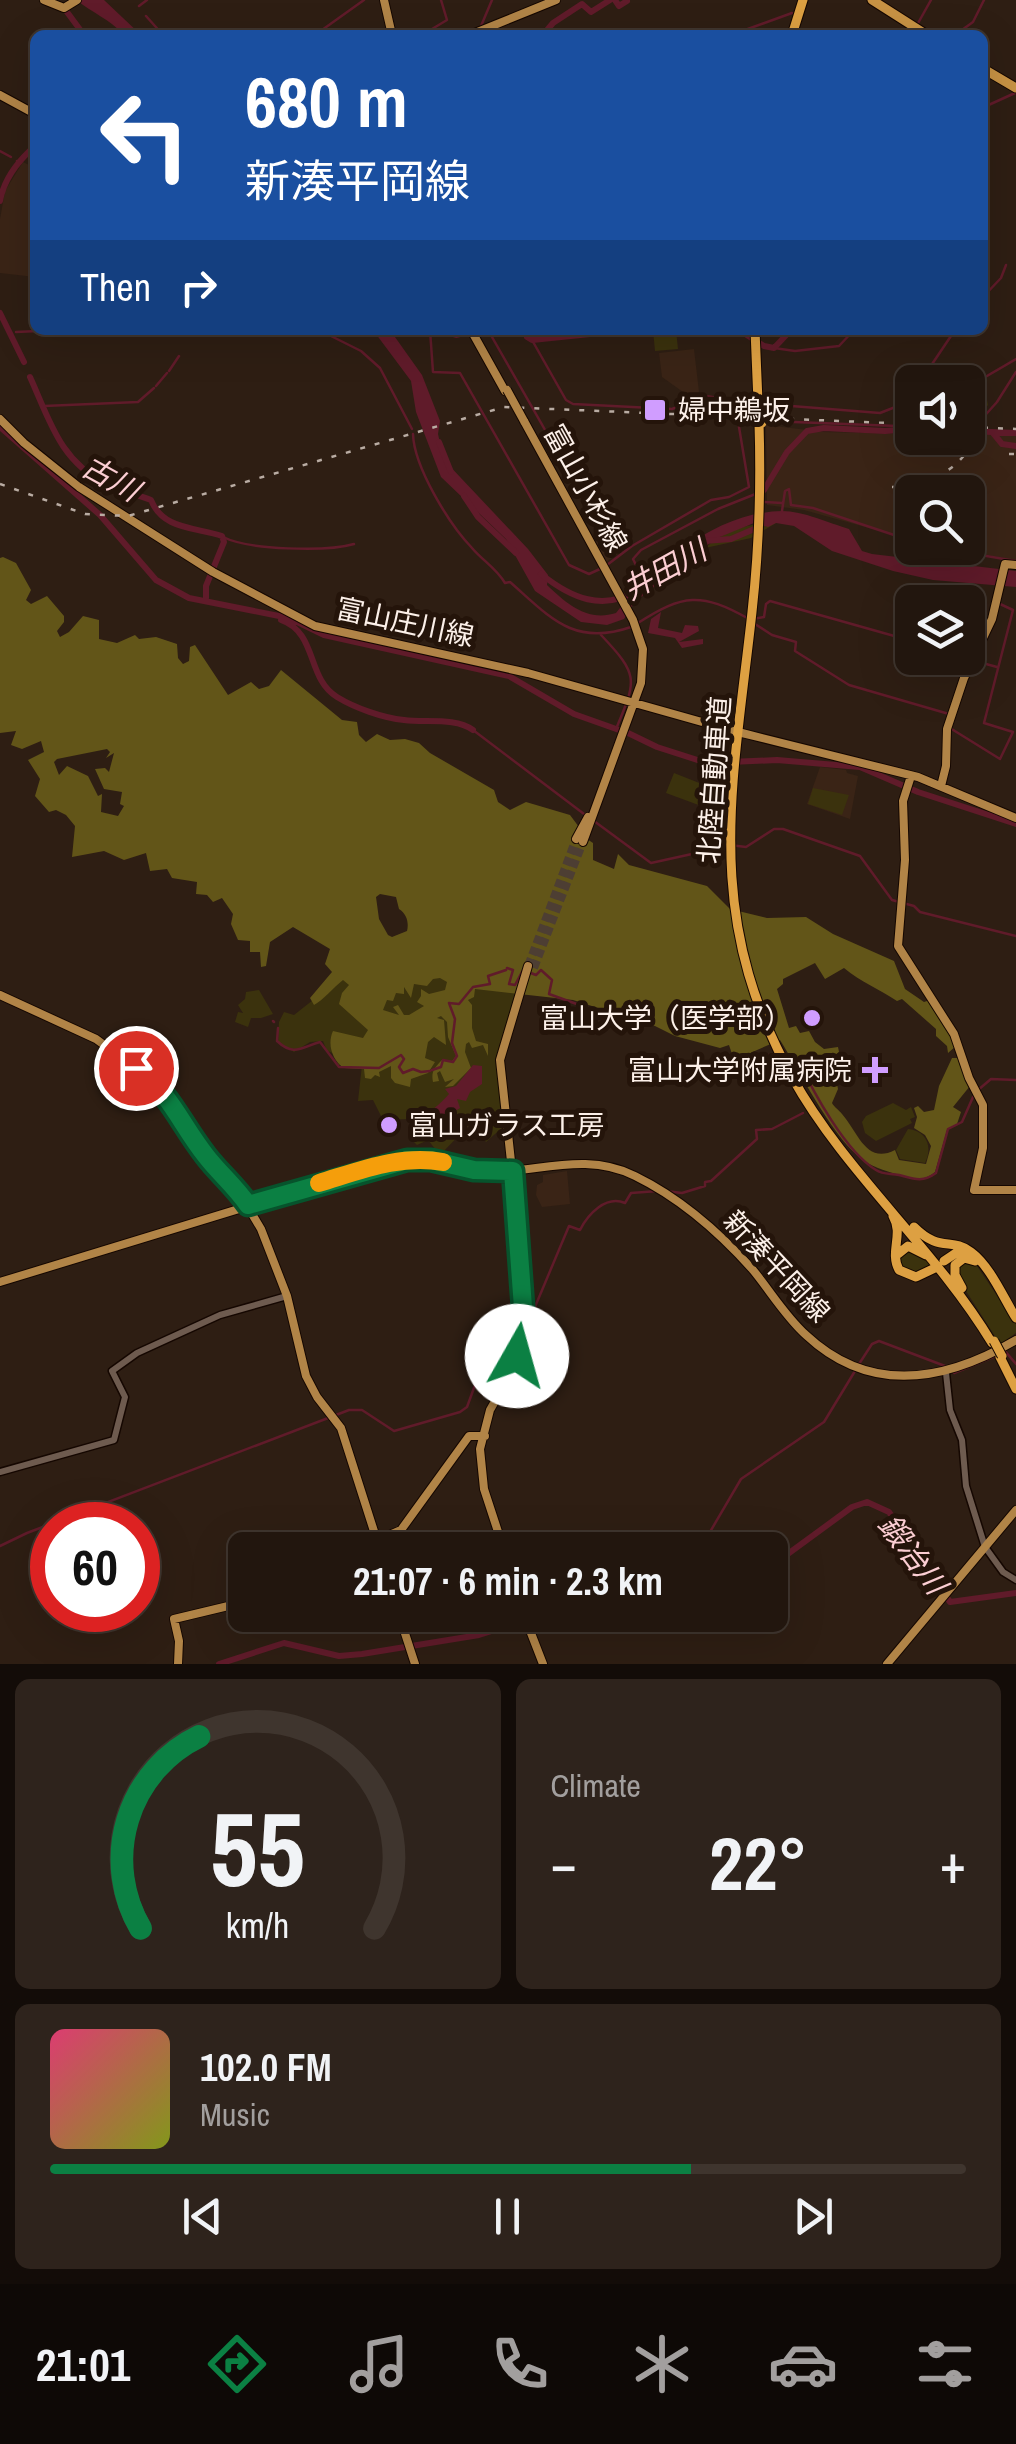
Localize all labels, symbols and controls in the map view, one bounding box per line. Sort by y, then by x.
text: 680 m [245,55,408,149]
icon: left [80,70,210,200]
text: 新湊平岡線 [245,150,470,211]
icon: right [171,260,226,315]
text: Then [80,262,151,313]
map controls [895,365,985,675]
button: sound [895,365,985,455]
place label: 婦中鵜坂 [678,391,790,429]
marker: 婦中鵜坂 [642,397,668,423]
street label: 富山小杉線 [535,418,637,558]
water label: 古川 [75,446,150,511]
button: search [895,475,985,565]
water label: 井田川 [615,528,716,608]
button: layers [895,585,985,675]
street label: 富山庄川線 [333,589,477,655]
street label: 北陸自動車道 [689,695,739,865]
place label: 富山大学（医学部） [540,999,792,1037]
marker: 富山大学（医学部） [801,1007,823,1029]
pin [94,1026,179,1111]
icon: arrive [109,1041,164,1096]
place label: 富山大学附属病院 [628,1051,852,1089]
marker: 富山大学附属病院 [862,1057,888,1083]
place label: 富山ガラス工房 [409,1106,604,1144]
marker: 富山ガラス工房 [378,1114,400,1136]
street label: 新湊平岡線 [715,1202,839,1330]
position arrow [465,1304,569,1408]
speed limit sign: 60 [30,1502,160,1632]
water label: 鍛冶川 [870,1506,958,1604]
text: 21:07 · 6 min · 2.3 km [353,1556,663,1607]
text: Climate [551,1764,641,1807]
text: 55 [210,1778,305,1918]
text: 22° [709,1812,807,1913]
text: − [551,1826,577,1900]
text: + [940,1826,966,1900]
text: km/h [226,1901,290,1949]
text: 102.0 FM [200,2042,332,2093]
text: Music [200,2093,270,2136]
icon: previous [175,2189,230,2244]
icon: pause [480,2189,535,2244]
icon: next [786,2189,841,2244]
icon: directions [202,2329,272,2399]
icon: music [344,2329,414,2399]
icon: phone [485,2329,555,2399]
icon: climate [627,2329,697,2399]
icon: car [768,2329,838,2399]
icon: filters [910,2329,980,2399]
text: 21:01 [36,2334,130,2395]

